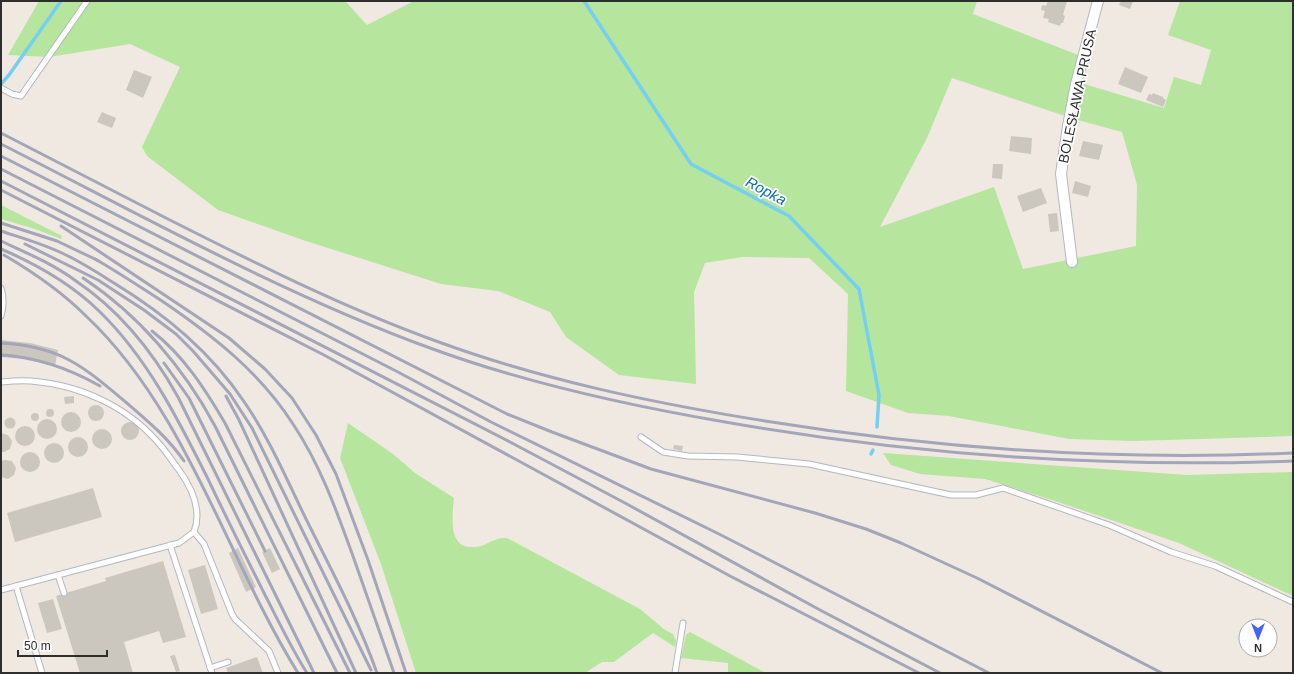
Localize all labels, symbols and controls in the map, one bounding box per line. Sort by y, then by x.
street label: BOLESŁAWA PRUSA [1055,27,1099,165]
water label: Ropka [743,173,789,208]
north arrow [1238,618,1278,658]
scale bar [18,632,107,658]
text: 50 m [24,639,51,653]
text: N [1254,642,1262,654]

